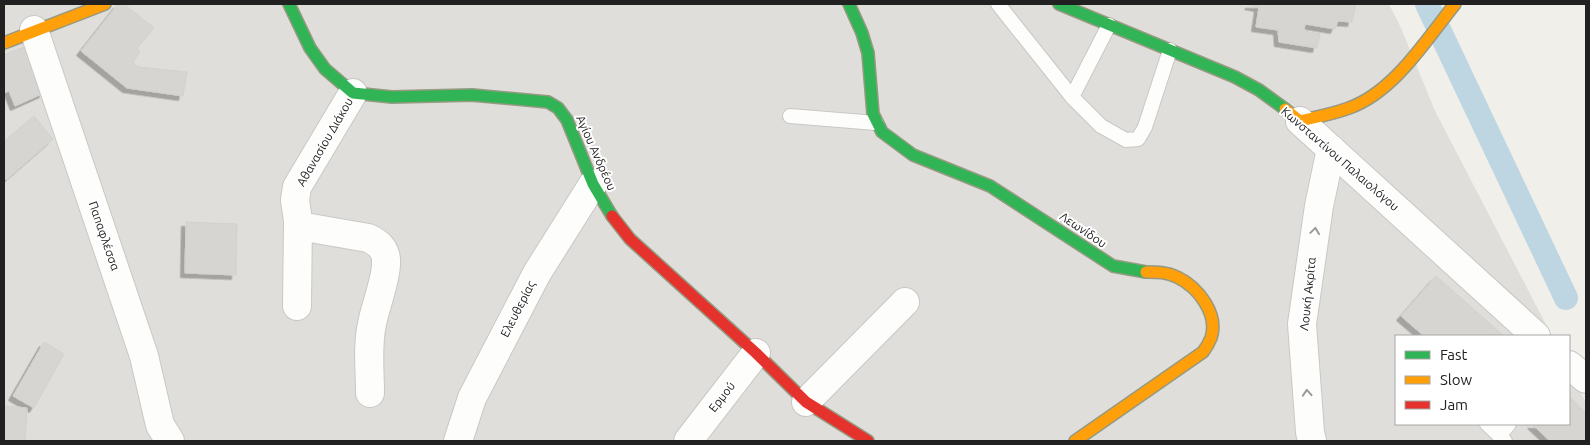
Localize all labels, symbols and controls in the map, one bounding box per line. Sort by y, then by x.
street label: Αθανασίου Διάκου [294,95,355,188]
street label: Κωνσταντίνου Παλαιολόγου [1279,104,1402,213]
street label: Αγίου Ανδρέου [574,113,619,192]
street label: Παπαφλέσσα [87,199,122,272]
street label: Λεωνίδου [1058,209,1109,250]
one-way arrow [1310,227,1320,236]
street label: Λουκή Ακρίτα [1297,257,1318,331]
street label: Ελευθερίας [498,278,538,340]
legend [1395,335,1570,425]
text: Fast [1440,346,1468,363]
text: Slow [1440,371,1473,388]
street label: Ερμού [706,379,737,414]
one-way arrow [1302,389,1313,397]
text: Jam [1440,396,1468,413]

